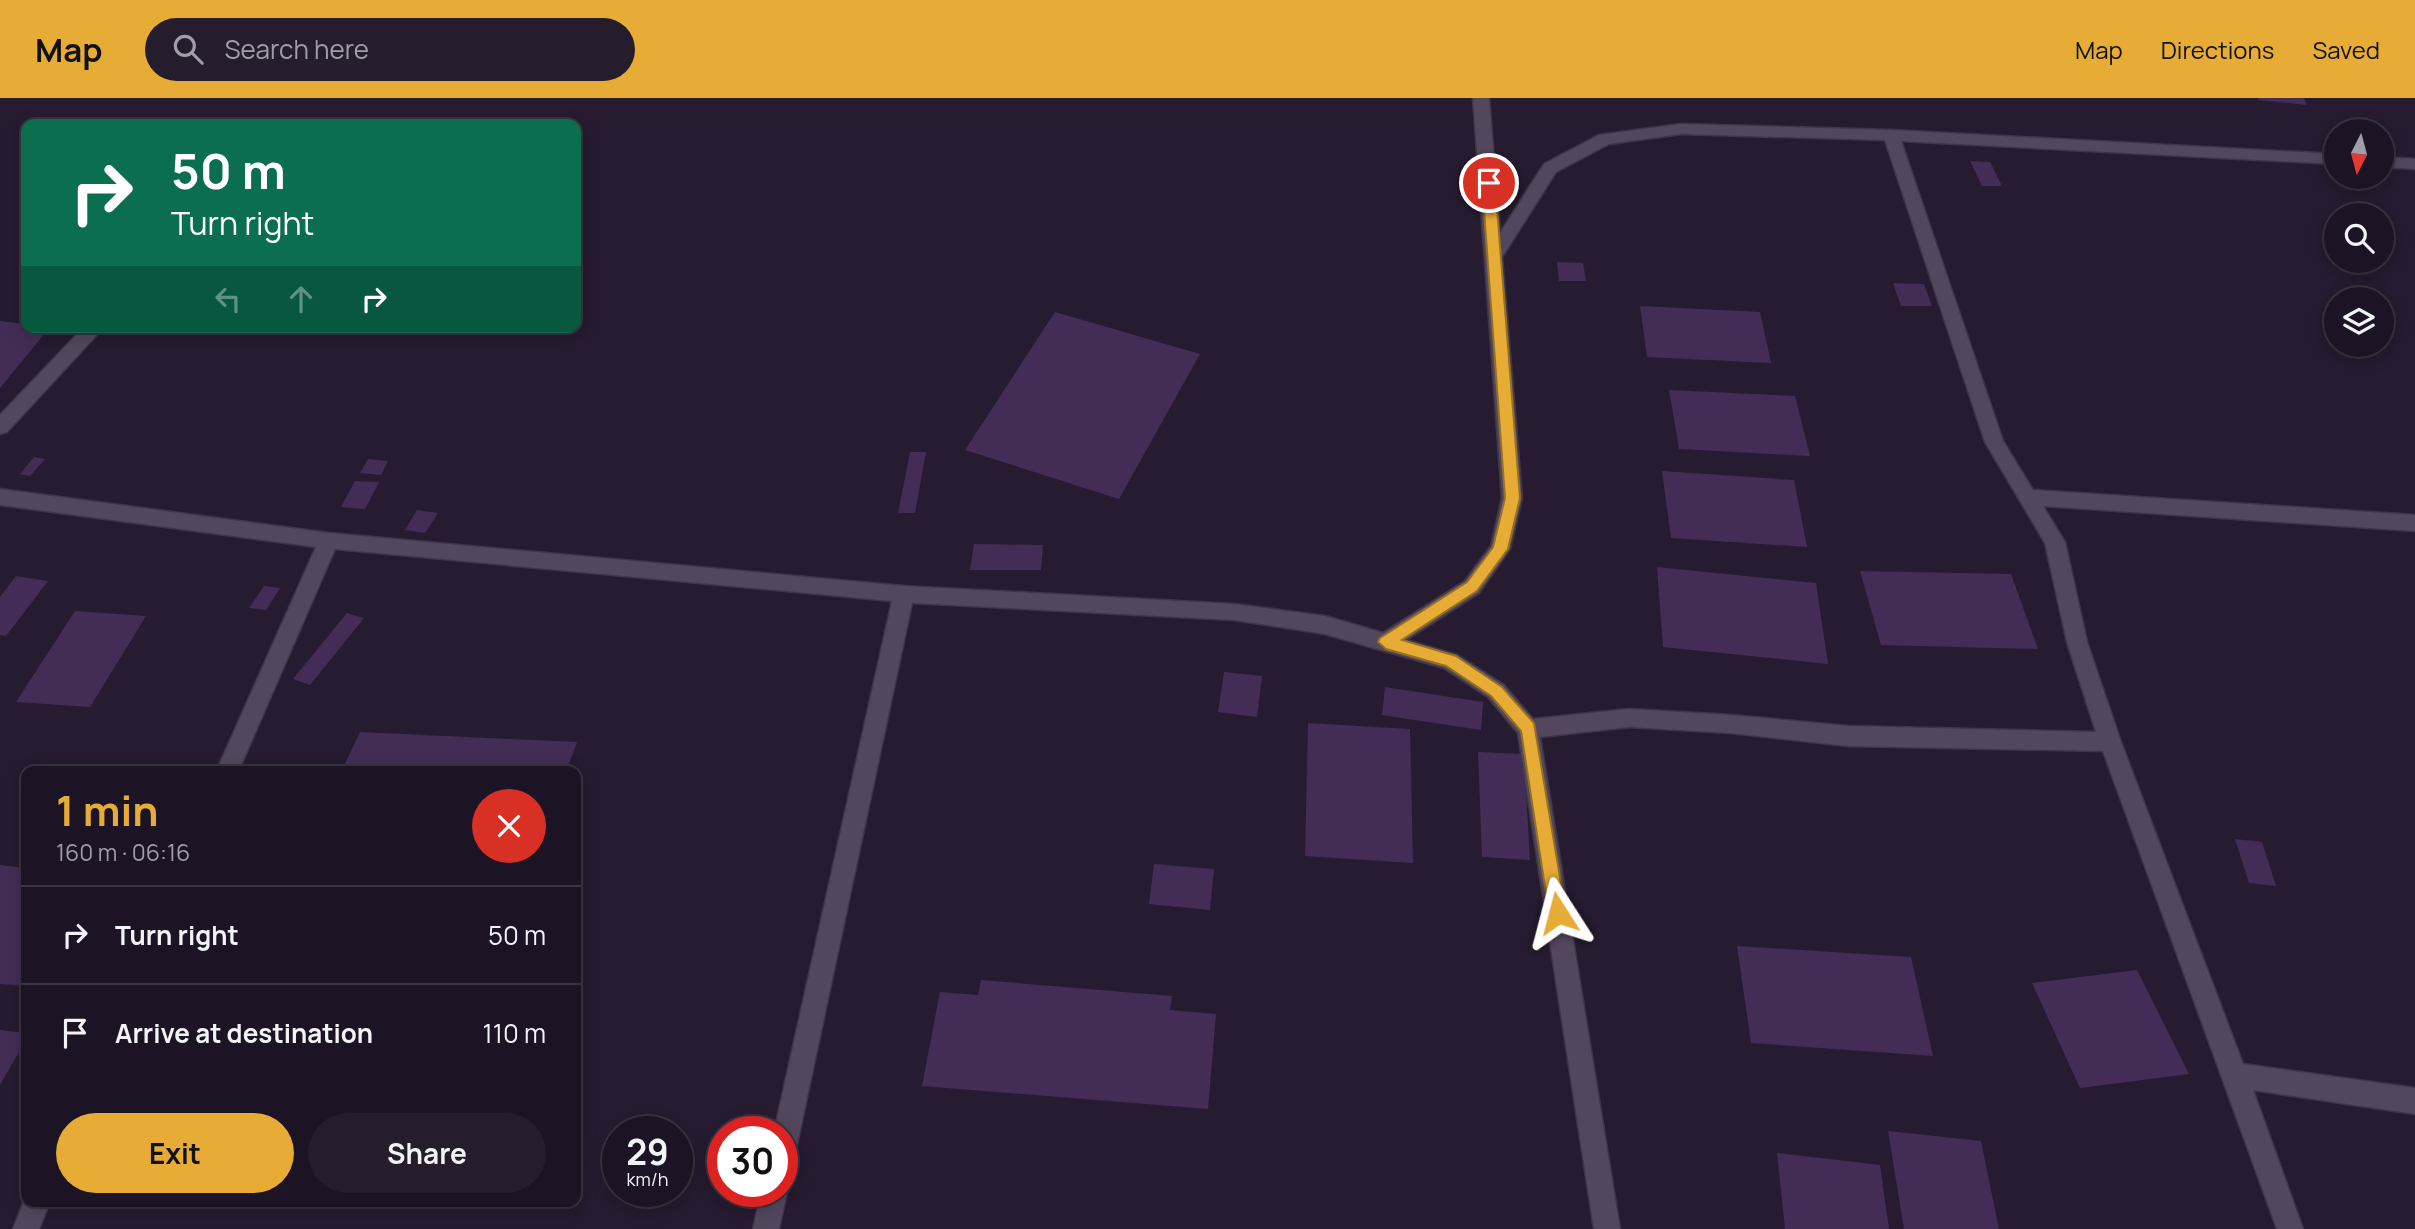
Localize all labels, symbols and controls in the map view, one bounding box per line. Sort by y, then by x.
search box [145,18,635,81]
text: Map [35,27,103,72]
icon: search [169,30,207,68]
text: Search here [225,31,369,67]
text: Map [2075,33,2123,66]
text: Directions [2161,33,2274,66]
text: Saved [2312,33,2380,66]
north arrow [2324,119,2394,189]
map controls [2324,119,2394,357]
text: 50 m [171,137,286,204]
icon: right [56,147,147,238]
pin [1459,153,1519,213]
icon: arrive [1470,164,1508,202]
text: Turn right [171,201,314,245]
button: search [2324,203,2394,273]
icon: left [209,280,247,318]
icon: ahead [282,280,320,318]
icon: right [355,280,393,318]
button: layers [2324,287,2394,357]
text: 1 min [56,781,159,839]
button: close [472,789,546,863]
text: 160 m · 06:16 [56,836,190,868]
position arrow [1521,876,1595,950]
icon: right [56,916,94,954]
text: Turn right [115,917,239,953]
text: 50 m [488,917,546,953]
icon: arrive [56,1014,94,1052]
text: Arrive at destination [115,1015,373,1051]
text: 110 m [483,1015,546,1051]
button: Exit [56,1113,294,1193]
button: Share [308,1113,546,1193]
speed limit sign: 30 [707,1116,798,1207]
text: 29 [626,1128,669,1176]
text: km/h [627,1167,668,1191]

